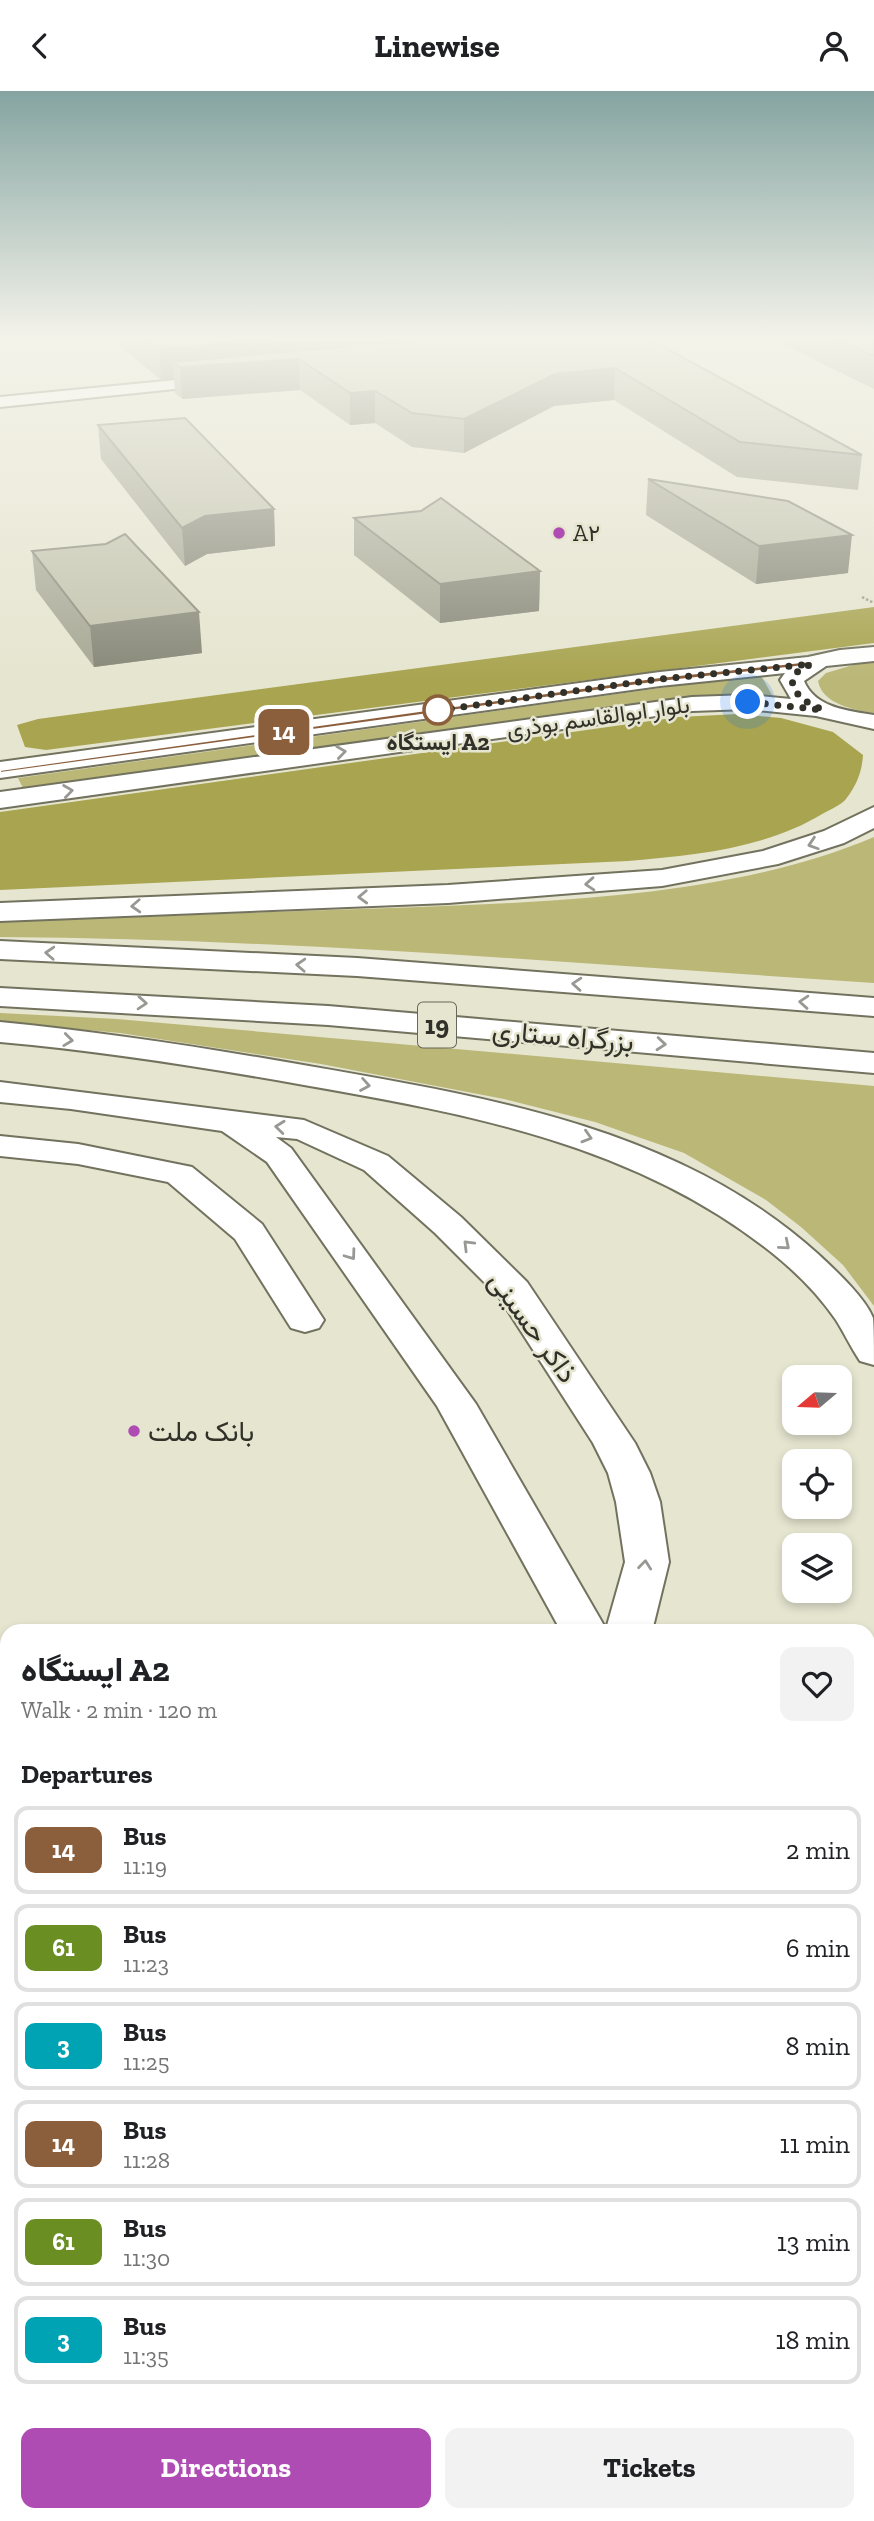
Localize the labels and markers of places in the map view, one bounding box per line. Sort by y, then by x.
place label: A۲ [573,519,600,547]
marker: A۲ [551,525,567,541]
marker: ایستگاه A2 [423,695,453,725]
place label: ایستگاه A2 [386,728,490,756]
place label: بانک ملت [148,1415,254,1448]
marker: بانک ملت [126,1423,142,1439]

